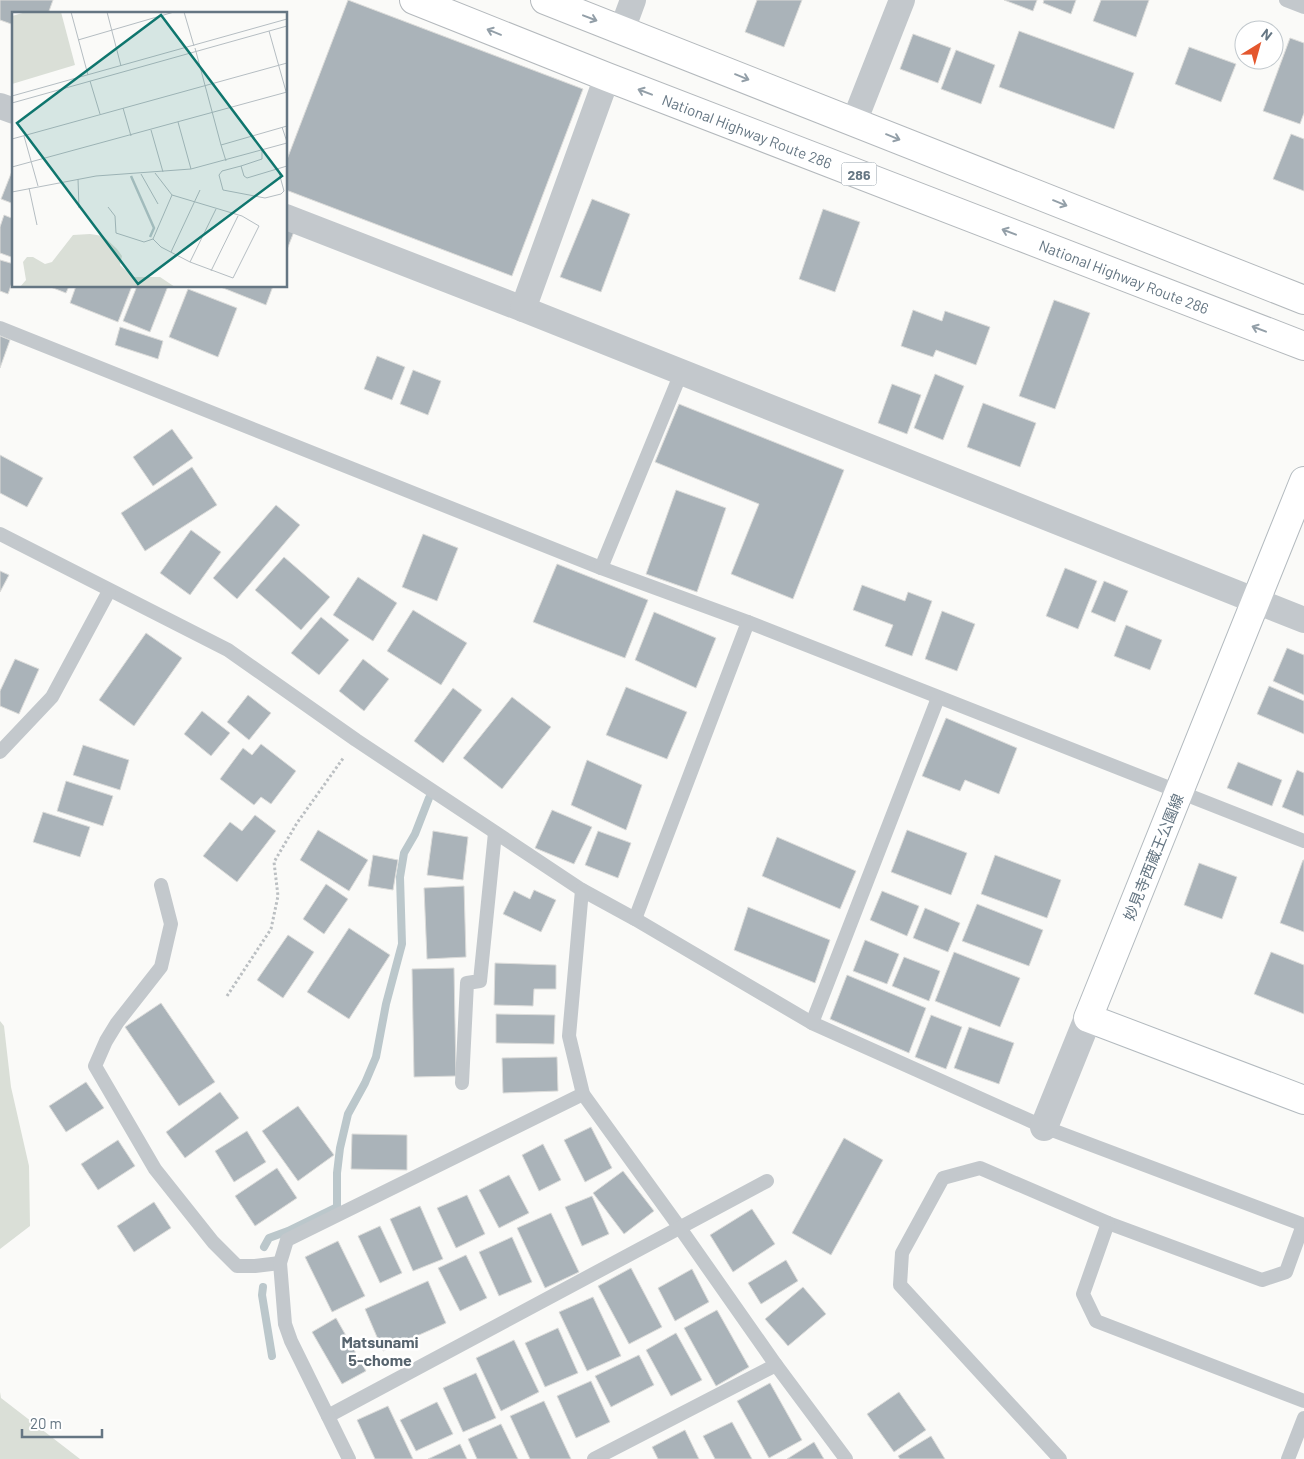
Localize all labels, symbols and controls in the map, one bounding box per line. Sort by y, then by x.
inset map [12,12,288,288]
one-way arrow [582,14,598,23]
north arrow [1234,20,1284,70]
text: N [1258,25,1276,44]
one-way arrow [487,27,502,36]
one-way arrow [734,74,749,83]
one-way arrow [638,86,653,96]
street label: National Highway Route 286 [660,90,835,172]
one-way arrow [885,133,900,142]
road number: 286 [842,162,876,185]
one-way arrow [1052,199,1067,208]
one-way arrow [1002,227,1017,236]
street label: National Highway Route 286 [1037,236,1211,317]
one-way arrow [1251,324,1267,333]
street label: 妙見寺西蔵王公園線 [1119,791,1187,923]
district label: Matsunami 5-chome [341,1332,419,1369]
scale bar [22,1406,102,1438]
text: 20 m [30,1414,62,1432]

